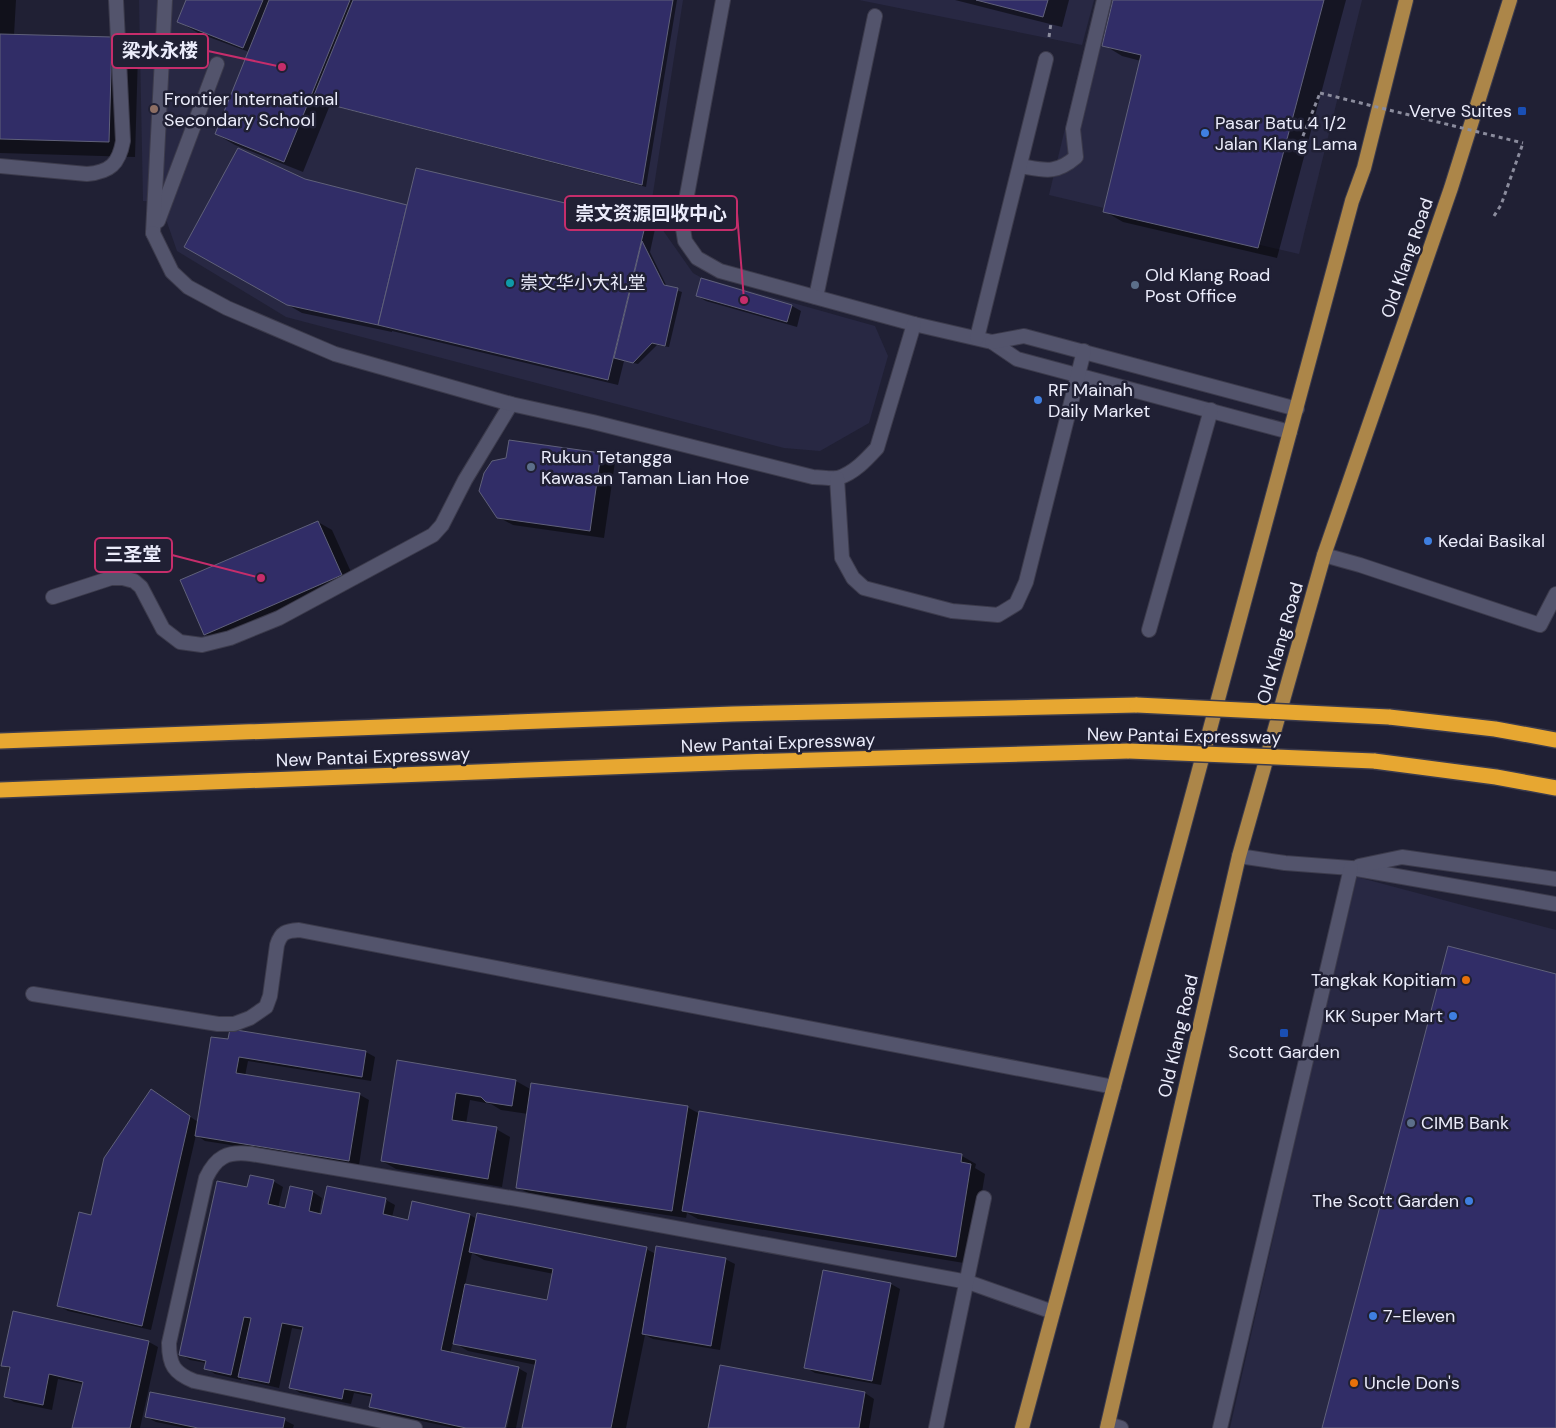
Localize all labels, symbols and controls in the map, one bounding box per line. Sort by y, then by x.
callout: 梁水永楼 [112,34,208,68]
text: 梁水永楼 [122,38,198,63]
place label: Frontier International Secondary School [164,87,338,132]
place label: Verve Suites [1409,99,1512,123]
marker: Frontier International Secondary School [148,103,160,115]
marker: Verve Suites [1516,105,1528,117]
place label: Pasar Batu 4 1/2 Jalan Klang Lama [1215,111,1357,156]
marker: Pasar Batu 4 1/2 Jalan Klang Lama [1199,127,1211,139]
street label: Old Klang Road [1375,195,1439,321]
callout: 崇文资源回收中心 [565,196,737,230]
text: 崇文资源回收中心 [575,201,727,226]
place label: Old Klang Road Post Office [1145,263,1270,308]
place label: 崇文华小大礼堂 [520,271,646,295]
marker: 崇文华小大礼堂 [504,277,516,289]
marker: Old Klang Road Post Office [1129,279,1141,291]
place label: RF Mainah Daily Market [1048,378,1150,423]
marker: RF Mainah Daily Market [1032,394,1044,406]
place label: Rukun Tetangga Kawasan Taman Lian Hoe [541,445,749,490]
marker: Rukun Tetangga Kawasan Taman Lian Hoe [525,461,537,473]
place label: Kedai Basikal [1438,529,1545,553]
marker: Kedai Basikal [1422,535,1434,547]
callout: 三圣堂 [95,538,172,572]
text: 三圣堂 [104,542,162,567]
street label: Old Klang Road [1251,579,1309,707]
street label: New Pantai Expressway [1087,722,1281,750]
street label: New Pantai Expressway [680,728,876,758]
street label: New Pantai Expressway [275,742,471,772]
place label: Tangkak Kopitiam [1311,968,1456,992]
street label: Old Klang Road [1152,972,1204,1100]
marker: Tangkak Kopitiam [1460,974,1472,986]
place label: KK Super Mart [1325,1004,1443,1028]
marker: KK Super Mart [1447,1010,1459,1022]
marker: Scott Garden [1278,1027,1290,1039]
place label: Scott Garden [1228,1040,1340,1064]
place label: CIMB Bank [1421,1111,1509,1135]
marker: CIMB Bank [1405,1117,1417,1129]
place label: The Scott Garden [1312,1189,1459,1213]
marker: The Scott Garden [1463,1195,1475,1207]
place label: 7-Eleven [1383,1304,1455,1328]
marker: 7-Eleven [1367,1310,1379,1322]
place label: Uncle Don's [1364,1371,1460,1395]
marker: Uncle Don's [1348,1377,1360,1389]

